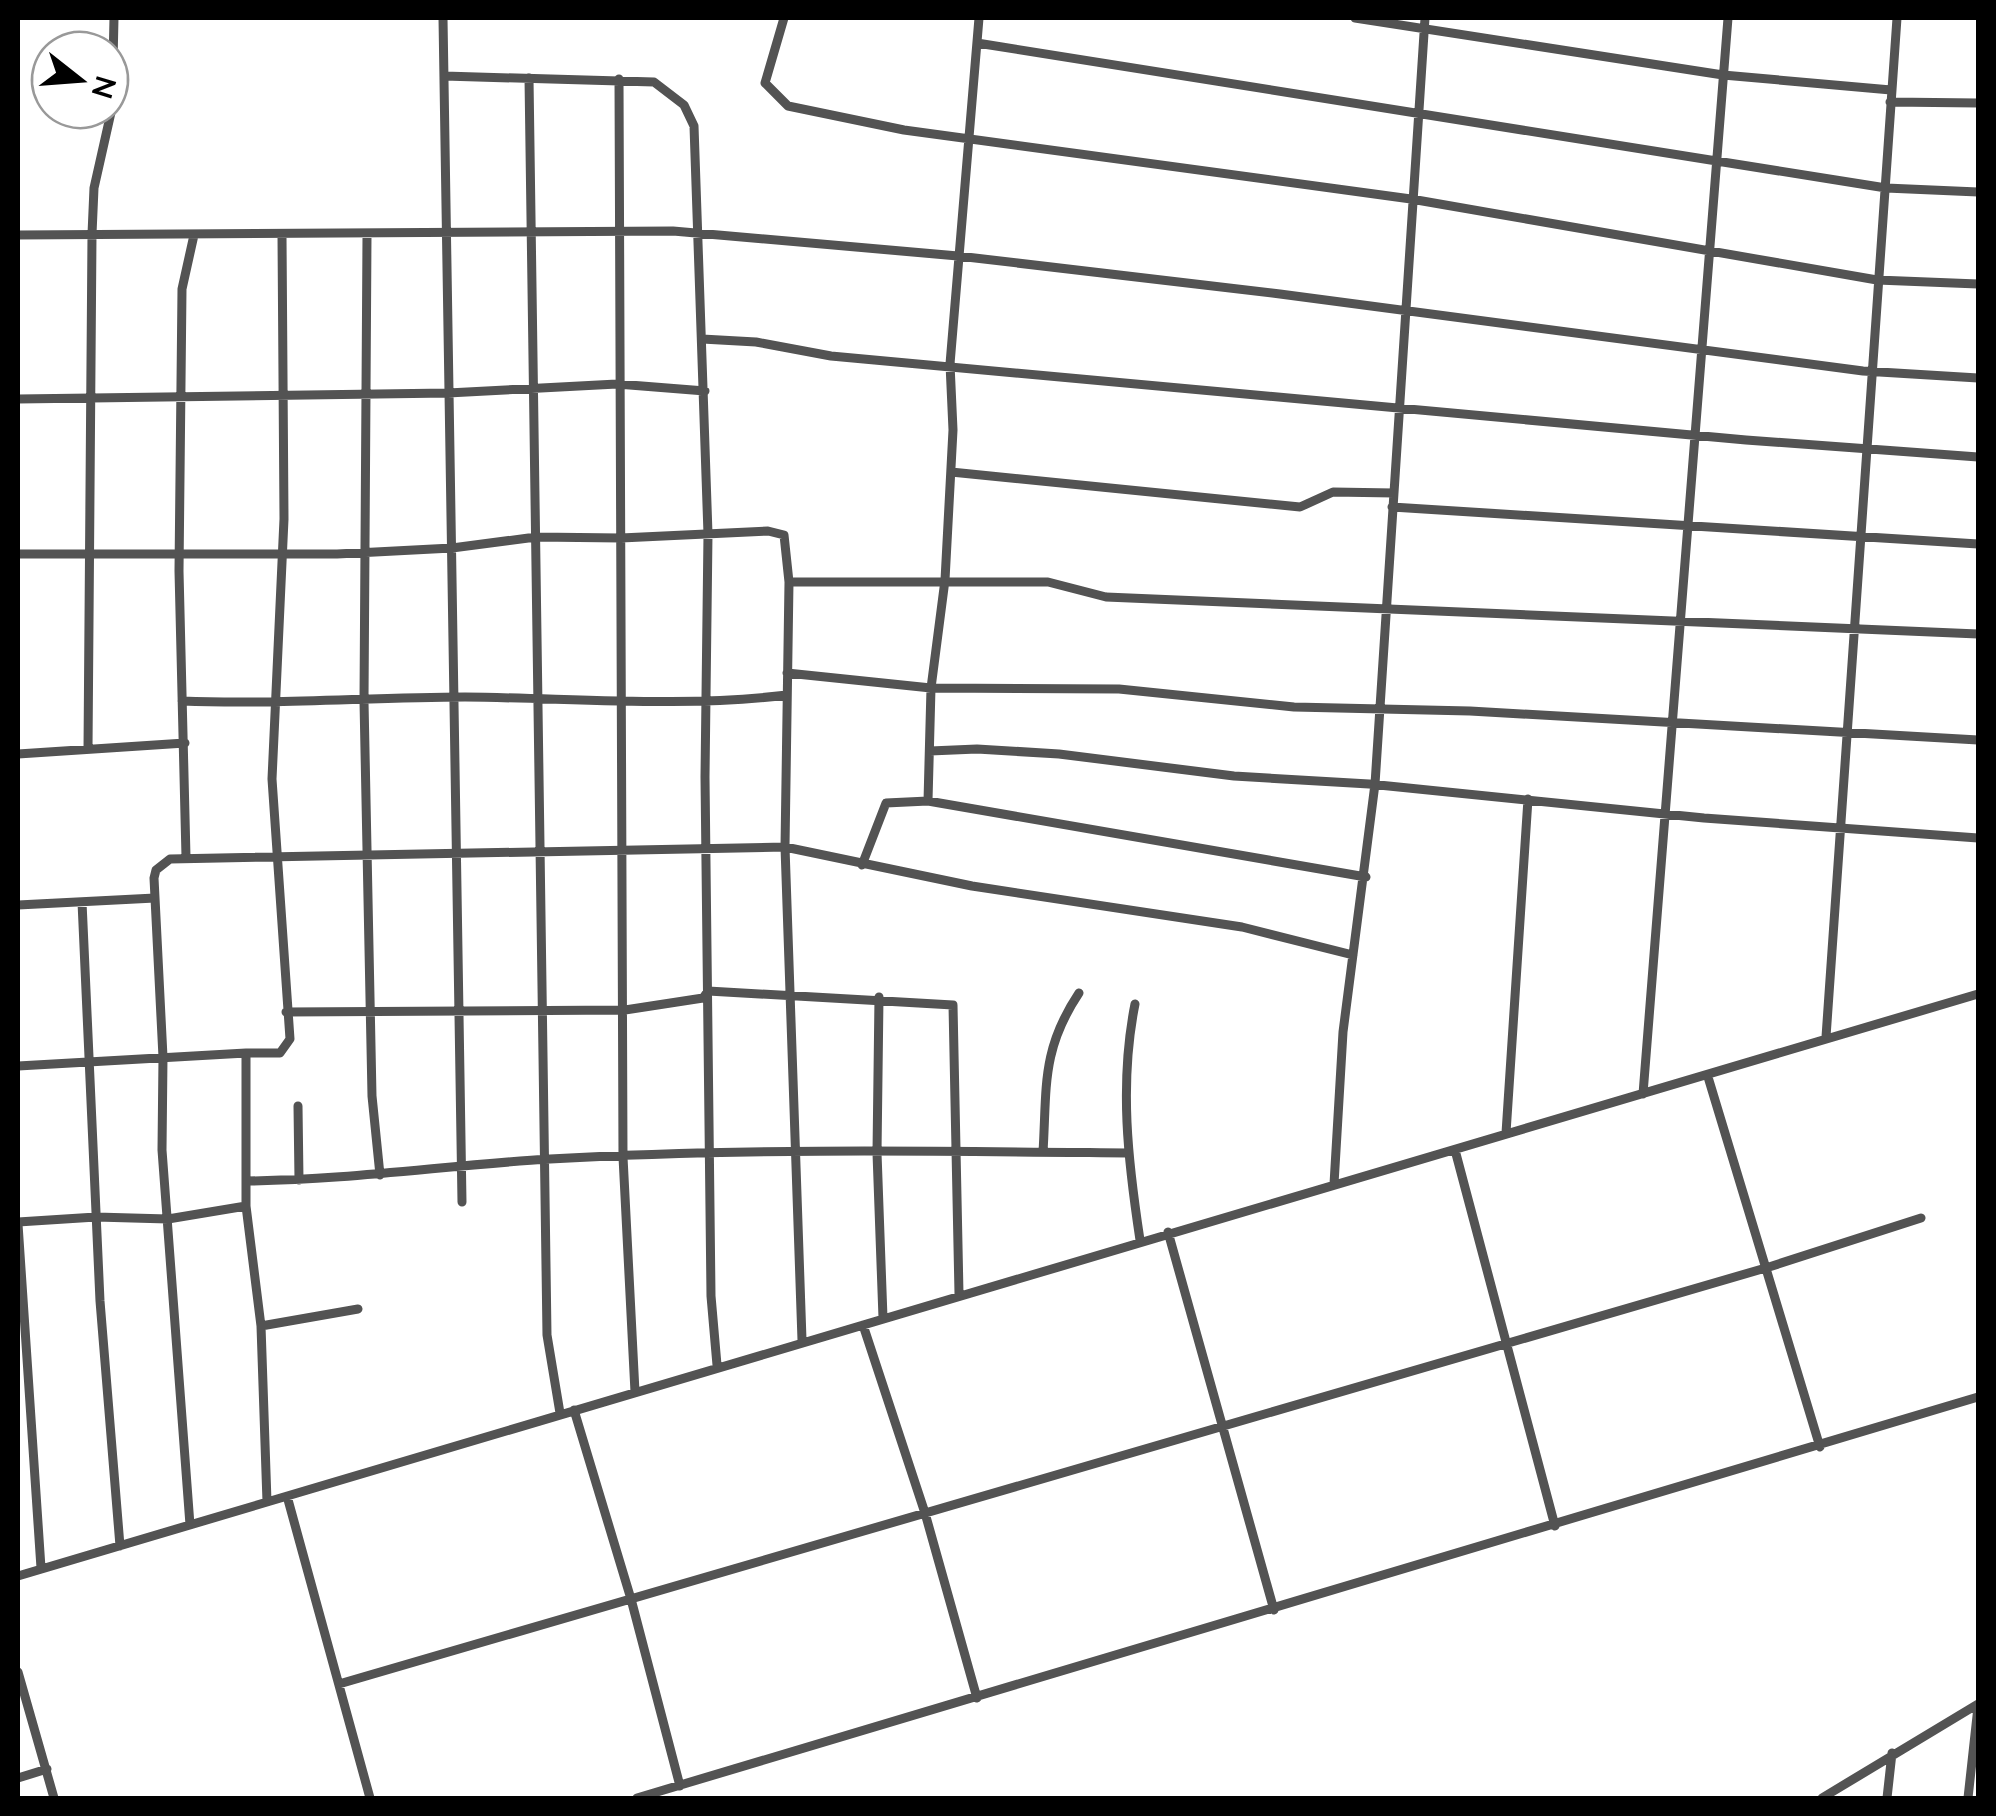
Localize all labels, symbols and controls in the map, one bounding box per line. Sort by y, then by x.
north arrow [30,30,130,130]
text: N [85,72,124,103]

